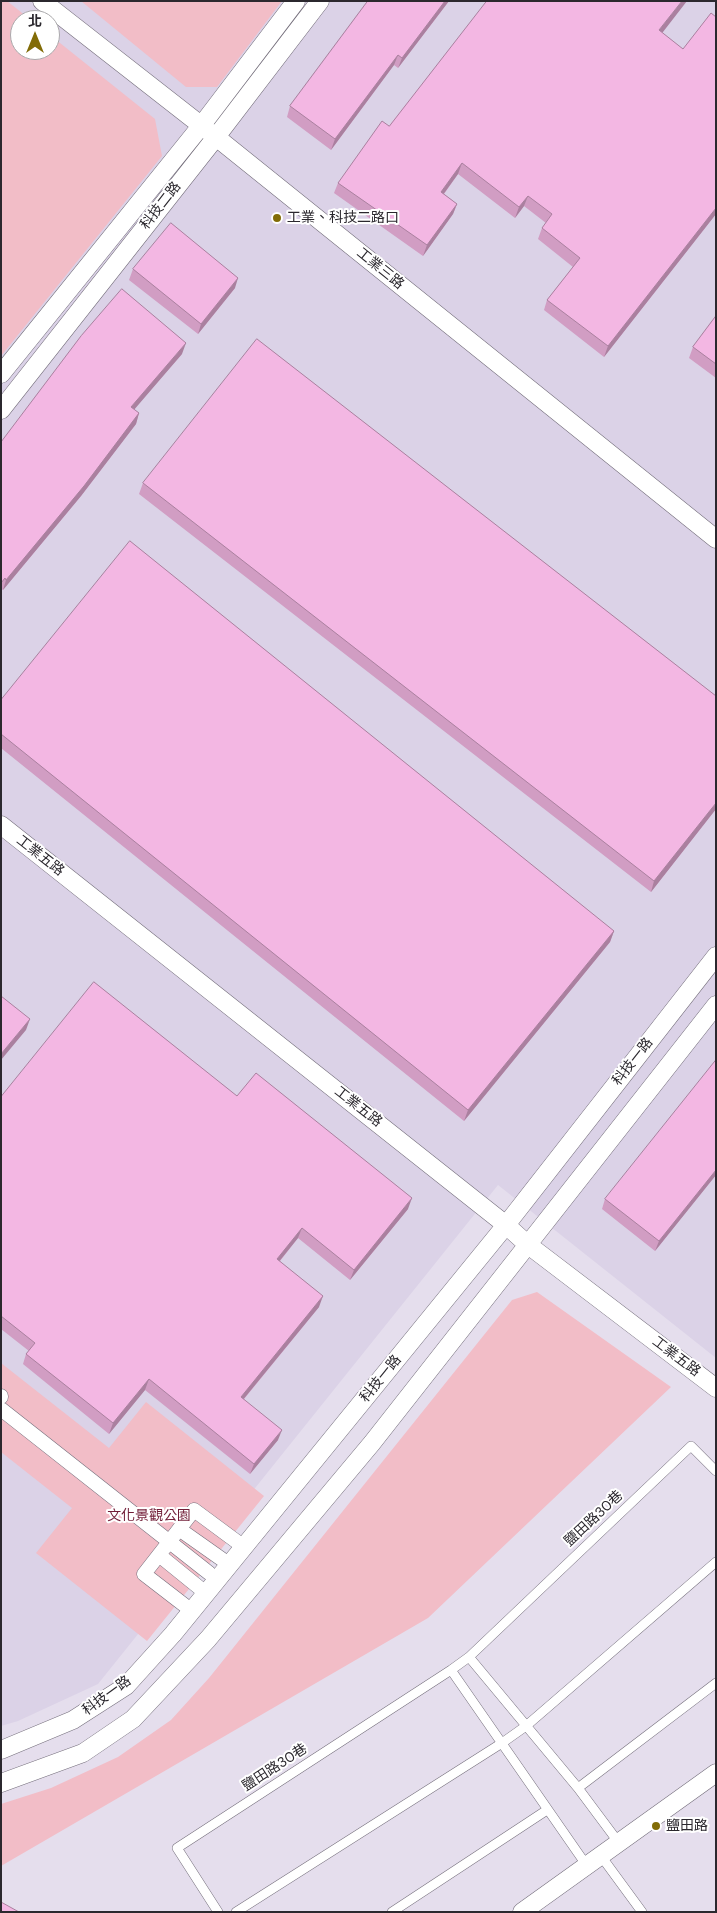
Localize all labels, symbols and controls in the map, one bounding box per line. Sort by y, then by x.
north arrow [10,10,60,60]
text: 北 [28,12,42,30]
street label: 科技二路 [137,179,185,233]
place label: 工業、科技二路口 [287,210,399,226]
marker: 工業、科技二路口 [271,212,283,224]
street label: 工業三路 [353,245,407,293]
street label: 工業五路 [13,832,67,880]
street label: 科技一路 [609,1035,657,1089]
street label: 工業五路 [331,1083,385,1131]
street label: 工業五路 [649,1333,703,1381]
street label: 科技一路 [357,1352,405,1406]
street label: 鹽田路30巷 [561,1488,627,1550]
park label: 文化景觀公園 [107,1508,191,1524]
street label: 科技一路 [79,1673,135,1719]
street label: 鹽田路30巷 [239,1741,311,1795]
place label: 鹽田路 [666,1818,708,1834]
marker: 鹽田路 [650,1820,662,1832]

